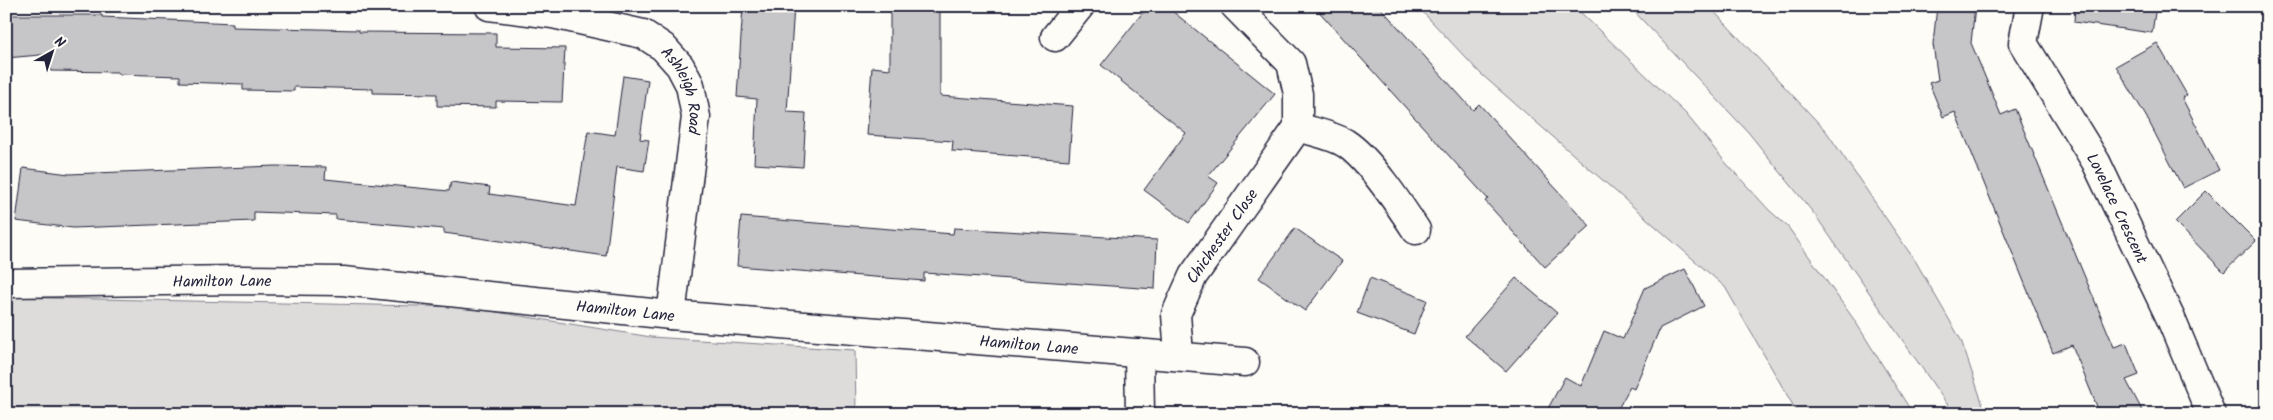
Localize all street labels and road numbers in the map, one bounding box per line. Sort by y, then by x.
street label: Ashleigh Road [654,41,707,137]
street label: Lovelace Crescent [2079,148,2154,269]
street label: Chichester Close [1180,184,1265,288]
street label: Hamilton Lane [172,269,272,295]
street label: Hamilton Lane [575,294,676,329]
street label: Hamilton Lane [978,329,1079,362]

